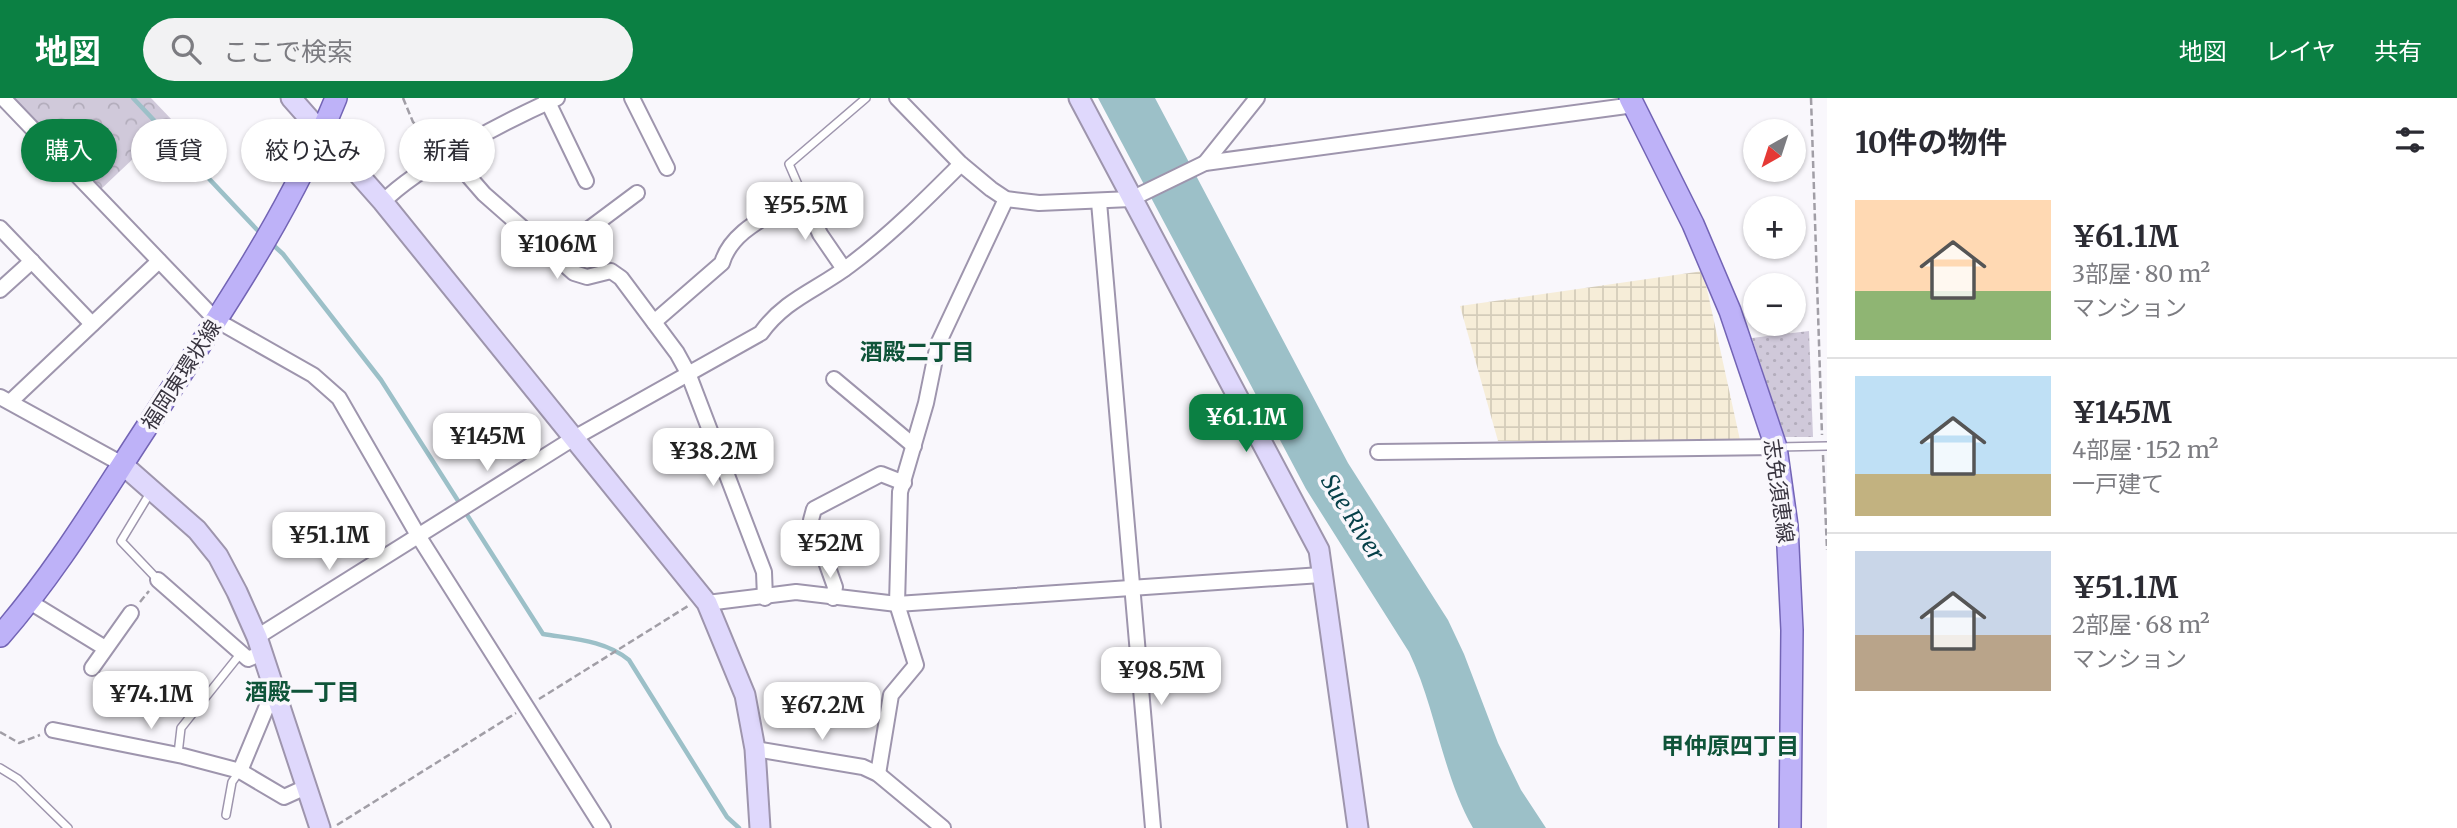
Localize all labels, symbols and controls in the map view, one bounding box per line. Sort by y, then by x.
search box [143,18,633,81]
icon: search [167,30,205,68]
text: 地図 [35,31,101,72]
text: ここで検索 [223,35,353,68]
text: 地図 [2179,36,2227,67]
text: レイヤ [2265,36,2336,67]
text: 共有 [2374,36,2422,67]
chip: 購入 [21,119,117,182]
chip: 賃貸 [131,119,227,182]
chip: 絞り込み [241,119,385,182]
chip: 新着 [399,119,495,182]
north arrow [1743,119,1806,182]
map controls [1743,119,1806,336]
icon: filters [2391,121,2429,159]
text: 10件の物件 [1855,123,2008,161]
pin: ¥55.5M [748,183,862,242]
text: ¥55.5M [762,190,848,219]
button: + [1743,196,1806,259]
text: ¥61.1M [2072,217,2179,255]
pin: ¥106M [508,222,606,281]
icon: home [1911,228,1995,312]
text: ¥106M [517,229,597,258]
text: 3部屋 · 80 m² [2072,259,2210,288]
button: − [1743,273,1806,336]
text: マンション [2072,293,2187,322]
street label: 福岡東環状線 [135,315,227,435]
district label: 酒殿二丁目 [860,337,975,366]
text: ¥145M [2072,393,2172,431]
pin: ¥61.1M [1189,394,1303,454]
text: ¥61.1M [1205,402,1287,431]
icon: home [1911,404,1995,488]
pin: ¥145M [438,414,536,473]
text: ¥145M [449,421,525,450]
pin: ¥38.2M [656,428,770,488]
text: 4部屋 · 152 m² [2072,435,2219,464]
text: ¥38.2M [669,436,757,465]
street label: 志免須恵線 [1758,437,1800,545]
water label: Sue River [1315,468,1391,566]
text: 一戸建て [2072,469,2164,498]
pin: ¥51.1M [272,512,386,572]
text: ¥51.1M [288,520,370,549]
pin: ¥52M [789,520,871,580]
text: ¥52M [797,528,863,557]
text: ¥51.1M [2072,568,2178,606]
icon: home [1911,579,1995,663]
text: 2部屋 · 68 m² [2072,610,2210,639]
text: マンション [2072,644,2187,673]
pin: ¥98.5M [1104,648,1218,707]
text: ¥98.5M [1117,655,1205,684]
pin: ¥74.1M [94,672,208,731]
district label: 酒殿一丁目 [245,677,360,706]
text: ¥74.1M [109,679,193,708]
pin: ¥67.2M [765,682,879,742]
text: ¥67.2M [780,690,864,719]
district label: 甲仲原四丁目 [1661,731,1799,760]

